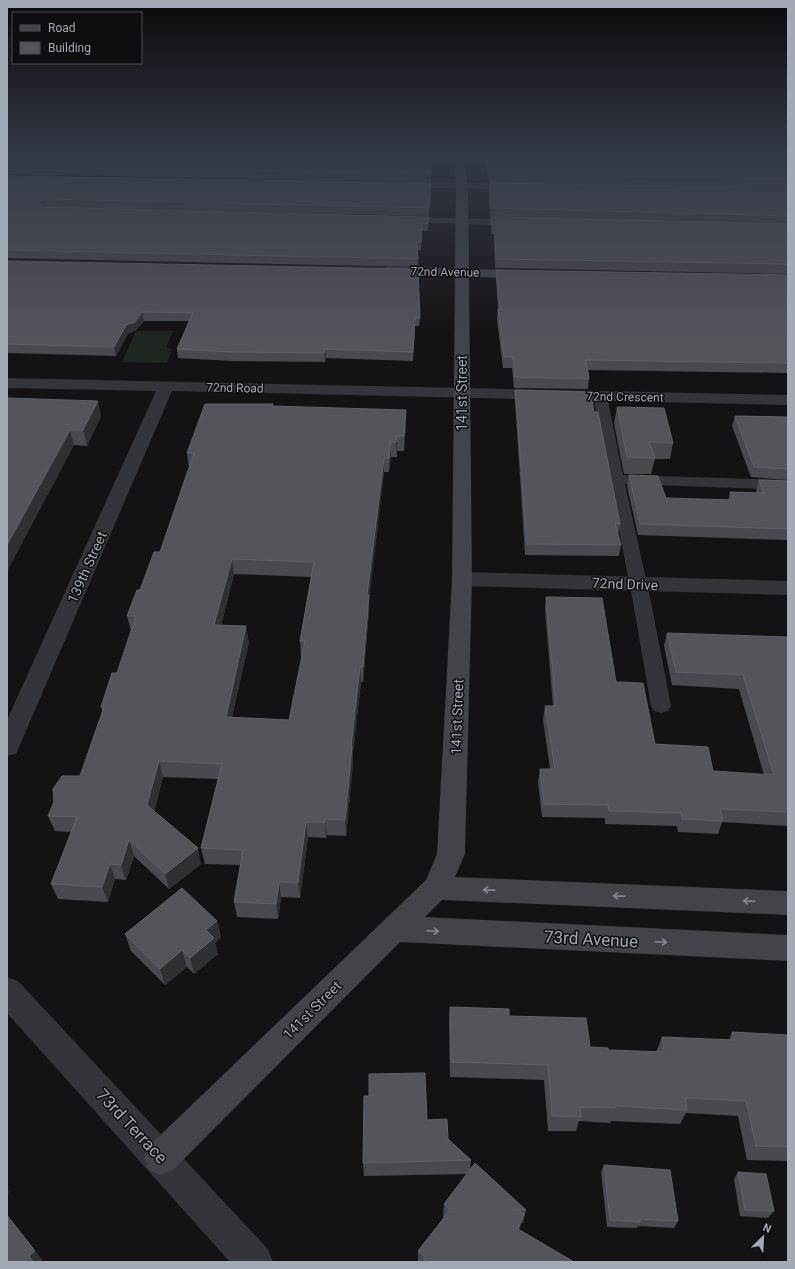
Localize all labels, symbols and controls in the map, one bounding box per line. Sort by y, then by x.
legend [12,12,142,64]
text: Road [48,21,76,35]
text: Building [48,41,91,55]
street label: 72nd Avenue [410,264,480,280]
street label: 141st Street [454,355,470,431]
street label: 72nd Road [206,381,264,395]
street label: 72nd Crescent [586,389,664,405]
street label: 139th Street [64,529,110,605]
street label: 72nd Drive [592,575,658,593]
street label: 141st Street [448,678,466,755]
one-way arrow [483,887,496,894]
one-way arrow [613,892,626,900]
one-way arrow [743,897,756,905]
one-way arrow [426,927,439,935]
street label: 73rd Avenue [543,927,639,951]
one-way arrow [654,938,667,945]
street label: 141st Street [280,977,345,1042]
street label: 73rd Terrace [92,1084,172,1168]
north arrow [743,1217,783,1257]
text: N [761,1221,773,1236]

